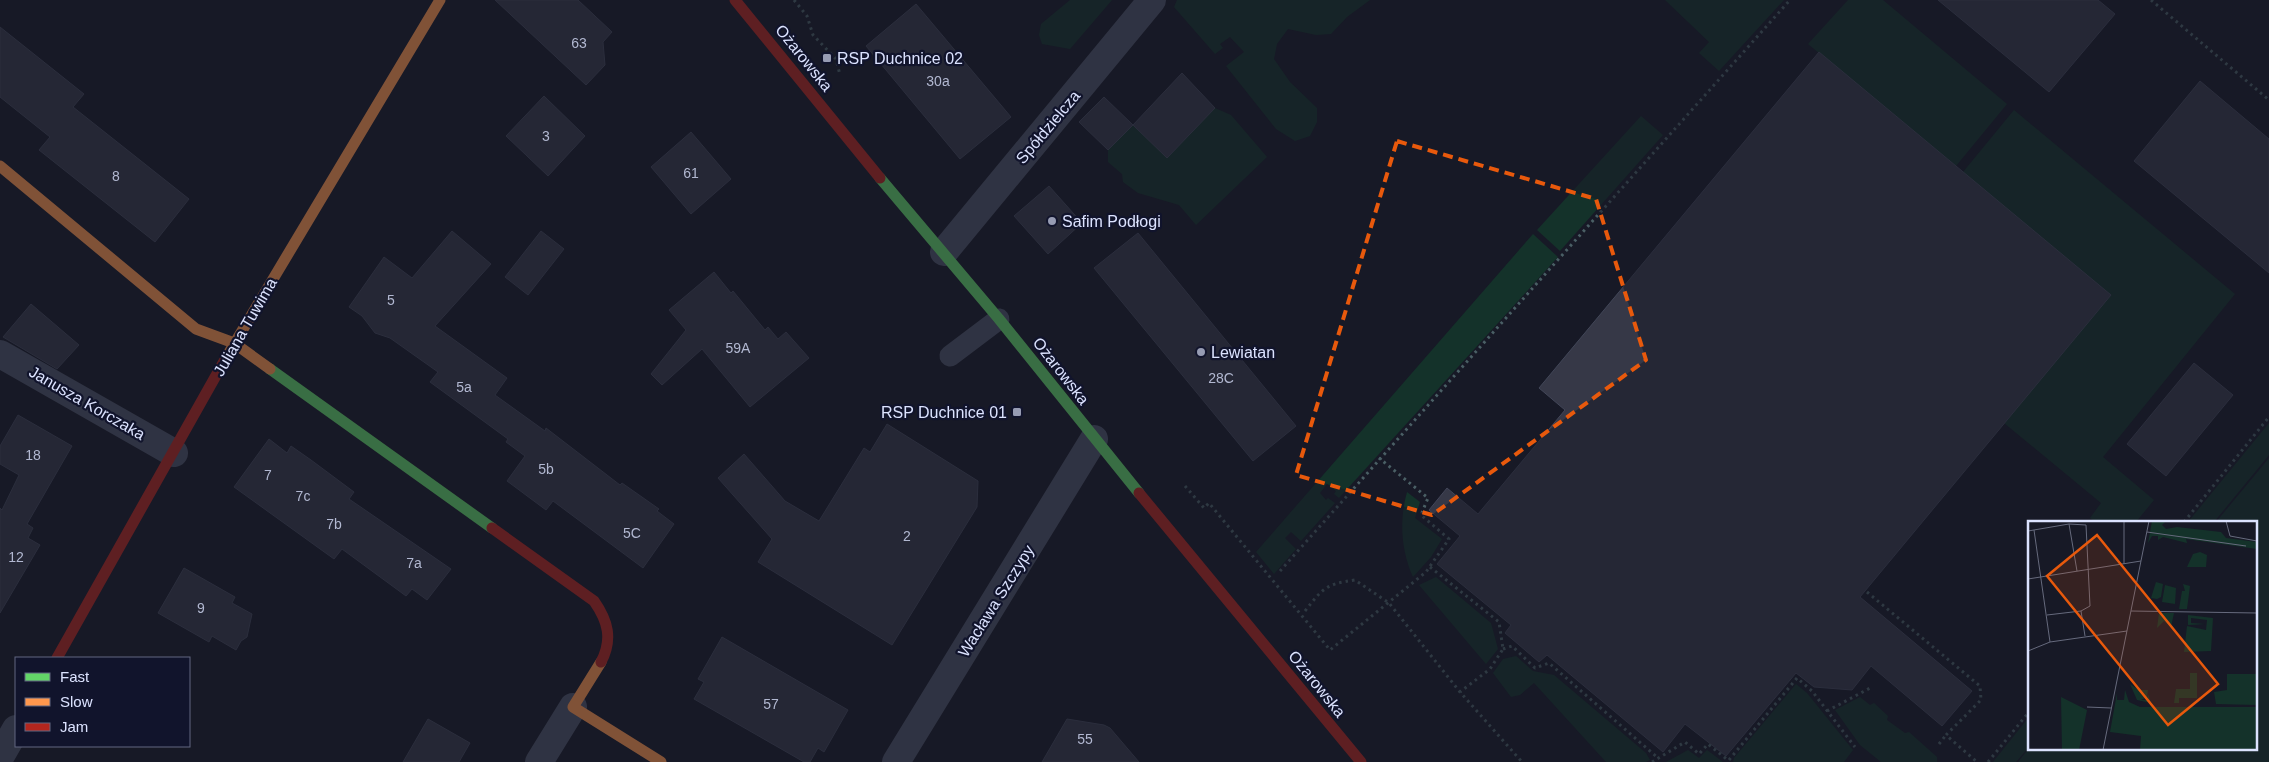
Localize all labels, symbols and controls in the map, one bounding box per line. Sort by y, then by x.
street label: Ożarowska [772,22,836,95]
house number: 63 [571,35,587,51]
place label: RSP Duchnice 02 [837,50,963,67]
marker: RSP Duchnice 02 [821,52,833,64]
house number: 30a [926,73,950,89]
street label: Spółdzielcza [1013,87,1083,167]
house number: 3 [542,128,550,144]
house number: 61 [683,165,699,181]
house number: 8 [112,168,120,184]
place label: Safim Podłogi [1062,213,1161,230]
marker: Safim Podłogi [1046,215,1058,227]
street label: Juliana Tuwima [210,275,280,379]
house number: 5 [387,292,395,308]
street label: Ożarowska [1030,334,1092,408]
house number: 59A [726,340,751,356]
place label: Lewiatan [1211,344,1275,361]
marker: Lewiatan [1195,346,1207,358]
street label: Janusza Korczaka [26,363,148,443]
house number: 28C [1208,370,1234,386]
house number: 5a [456,379,472,395]
place label: RSP Duchnice 01 [881,404,1007,421]
marker: RSP Duchnice 01 [1011,406,1023,418]
house number: 18 [25,447,41,463]
house number: 5b [538,461,554,477]
house number: 7 [264,467,272,483]
house number: 7c [296,488,310,504]
house number: 7b [326,516,342,532]
inset map [2028,521,2256,750]
house number: 5C [623,525,641,541]
house number: 2 [903,528,911,544]
street label: Wacława Szczypy [955,542,1037,660]
house number: 12 [8,549,24,565]
house number: 7a [406,555,422,571]
house number: 9 [197,600,205,616]
street label: Ożarowska [1285,648,1349,721]
legend [15,657,190,747]
text: Fast [60,668,90,685]
text: Slow [60,693,93,710]
house number: 57 [763,696,779,712]
text: Jam [60,718,88,735]
house number: 55 [1077,731,1093,747]

